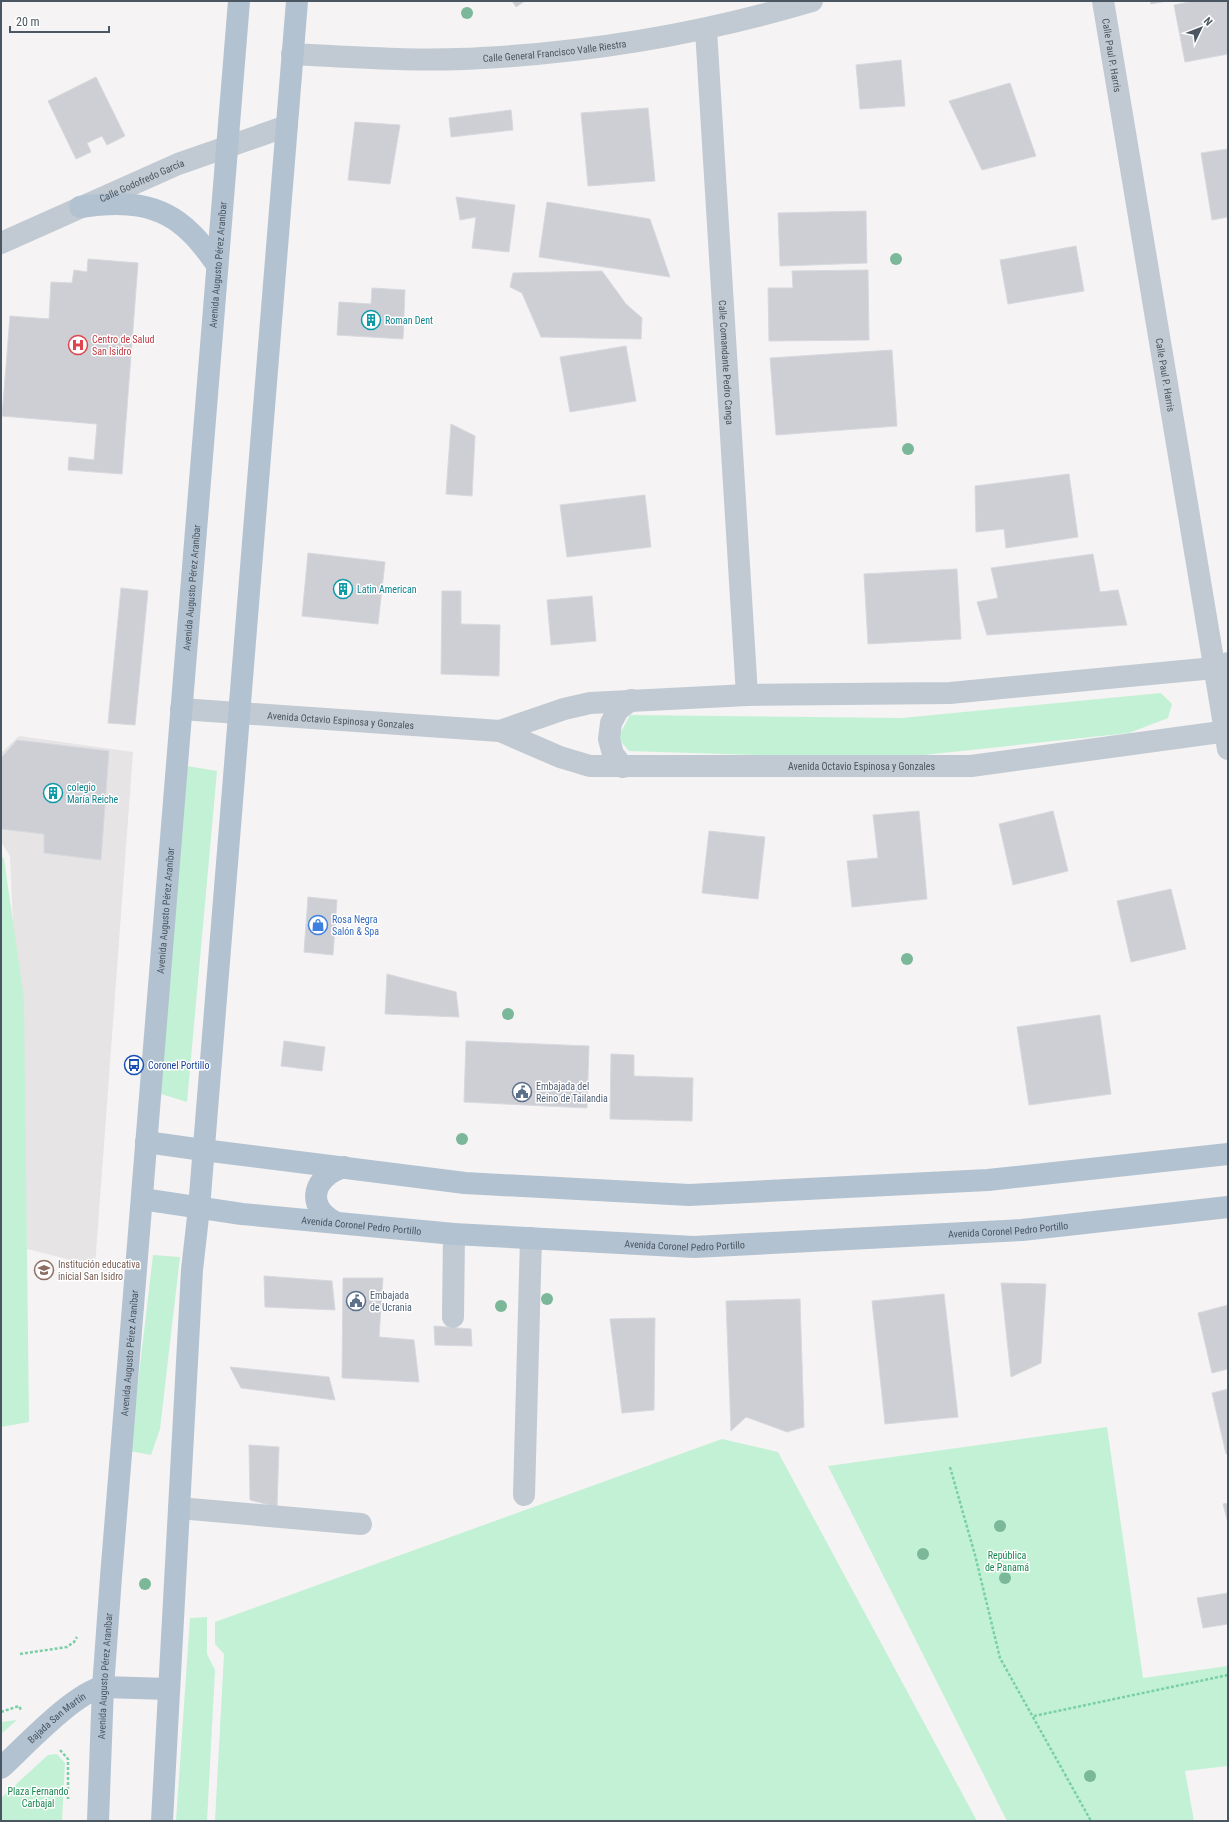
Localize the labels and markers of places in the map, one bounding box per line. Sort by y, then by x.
building icon: Roman Dent [360,309,382,331]
place label: Roman Dent [385,315,433,326]
hospital icon: Centro de Salud San Isidro [67,334,89,356]
place label: Centro de Salud San Isidro [92,334,154,357]
building icon: Latin American [332,578,354,600]
place label: Latin American [357,584,417,595]
building icon: colegio María Reiche [42,782,64,804]
place label: colegio María Reiche [67,782,119,805]
shop icon: Rosa Negra Salón & Spa [307,914,329,936]
place label: Rosa Negra Salón & Spa [332,914,379,937]
bus stop icon: Coronel Portillo [123,1054,145,1076]
place label: Coronel Portillo [148,1060,209,1071]
public building icon: Embajada del Reino de Tailandia [511,1081,533,1103]
place label: Embajada del Reino de Tailandia [536,1081,608,1104]
school or university icon: Institución educativa inicial San Isidro [33,1259,55,1281]
place label: Institución educativa inicial San Isidro [58,1259,140,1282]
public building icon: Embajada de Ucrania [345,1290,367,1312]
place label: Embajada de Ucrania [370,1290,412,1313]

